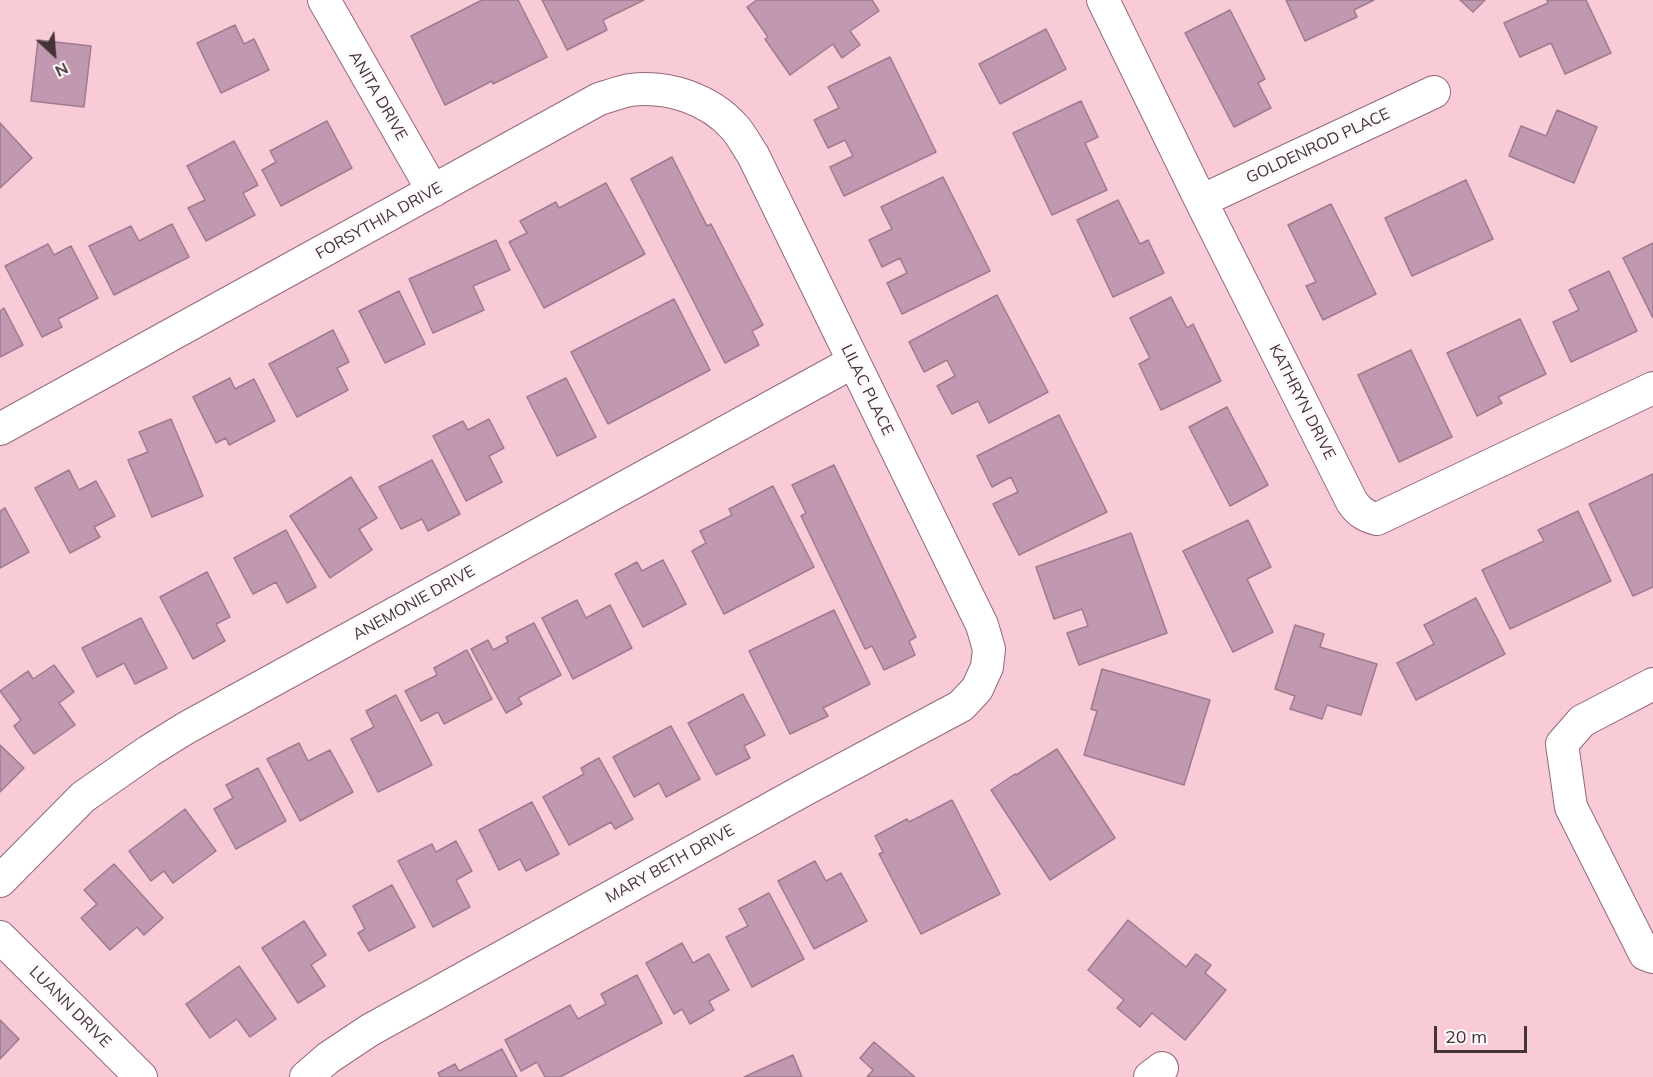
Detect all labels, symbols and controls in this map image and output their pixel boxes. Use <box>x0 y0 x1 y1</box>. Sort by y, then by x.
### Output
north arrow <box>24 24 84 84</box>
street label: ANITA DRIVE <box>345 48 411 144</box>
text: N <box>52 59 72 82</box>
street label: GOLDENROD PLACE <box>1243 104 1393 188</box>
street label: FORSYTHIA DRIVE <box>312 178 446 264</box>
street label: LILAC PLACE <box>837 341 897 439</box>
street label: KATHRYN DRIVE <box>1265 341 1339 463</box>
street label: ANEMONIE DRIVE <box>350 561 478 645</box>
street label: MARY BETH DRIVE <box>602 821 738 907</box>
street label: LUANN DRIVE <box>25 962 115 1052</box>
scale bar <box>1437 1014 1530 1052</box>
text: 20 m <box>1445 1025 1487 1048</box>

